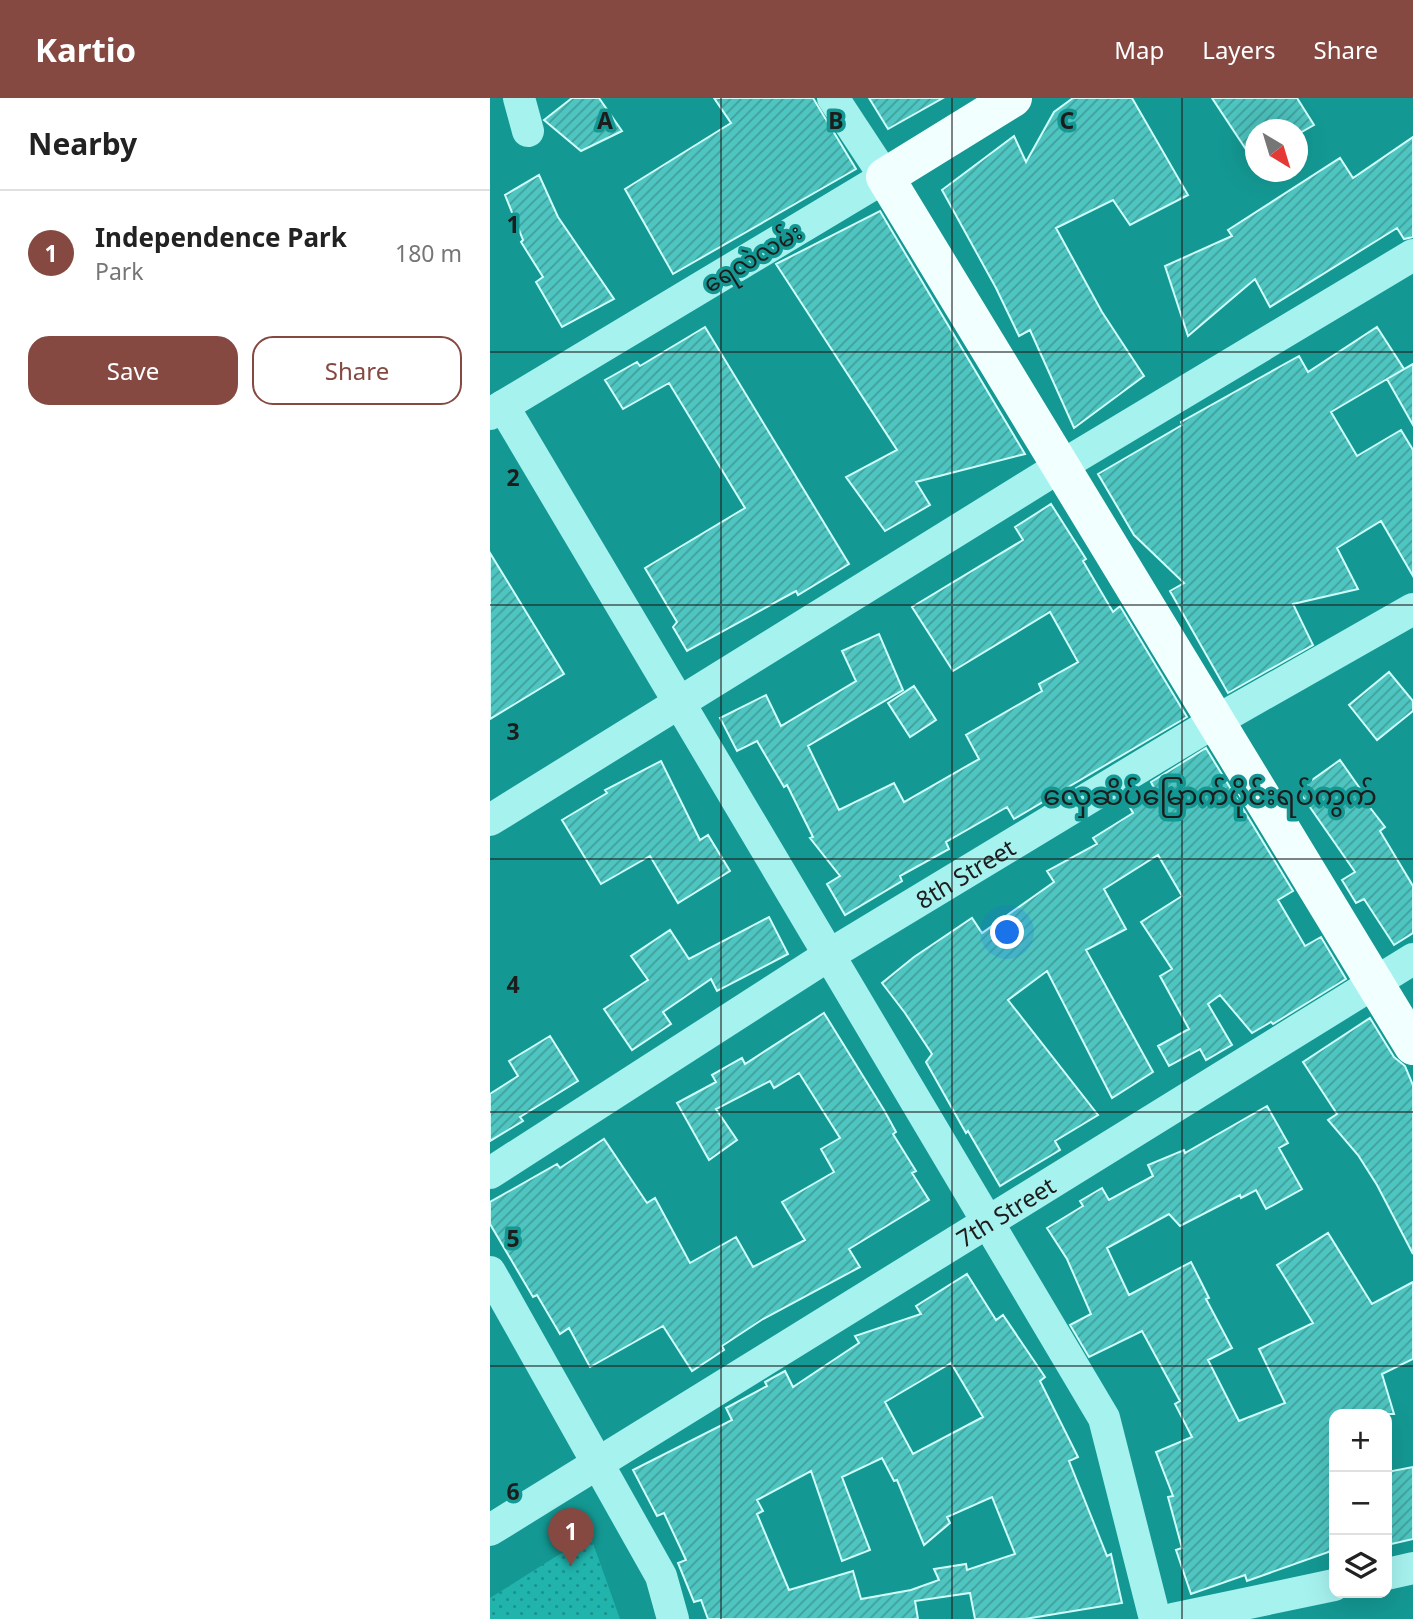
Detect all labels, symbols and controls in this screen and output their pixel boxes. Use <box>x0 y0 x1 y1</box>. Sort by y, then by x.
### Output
text: Kartio <box>35 27 136 72</box>
text: Map <box>1114 33 1164 66</box>
text: Layers <box>1202 33 1276 66</box>
text: Share <box>1314 33 1378 66</box>
text: A <box>597 104 613 136</box>
text: B <box>828 104 844 136</box>
text: C <box>1060 104 1075 136</box>
north arrow <box>1245 119 1308 182</box>
text: Nearby <box>28 123 137 164</box>
text: 1 <box>506 208 520 240</box>
street label: ရေလဲလမ်း <box>696 215 810 303</box>
text: Independence Park <box>95 219 347 255</box>
text: 1 <box>44 237 58 269</box>
text: 180 m <box>395 237 462 269</box>
text: Park <box>95 255 144 287</box>
button: Save <box>28 336 238 405</box>
button: Share <box>252 336 462 405</box>
text: 2 <box>506 461 520 493</box>
text: 3 <box>506 715 520 747</box>
district label: လှေဆိပ်မြောက်ပိုင်းရပ်ကွက် <box>1043 775 1377 818</box>
street label: 8th Street <box>909 830 1021 915</box>
your location <box>990 915 1024 949</box>
text: 4 <box>506 968 520 1000</box>
street label: 7th Street <box>950 1168 1061 1254</box>
text: 5 <box>506 1222 520 1254</box>
map controls <box>1329 1409 1392 1598</box>
button: + <box>1329 1409 1392 1472</box>
button: − <box>1329 1472 1392 1535</box>
text: 6 <box>506 1475 520 1507</box>
pin: 1 <box>548 1508 594 1566</box>
button: layers <box>1329 1535 1392 1598</box>

